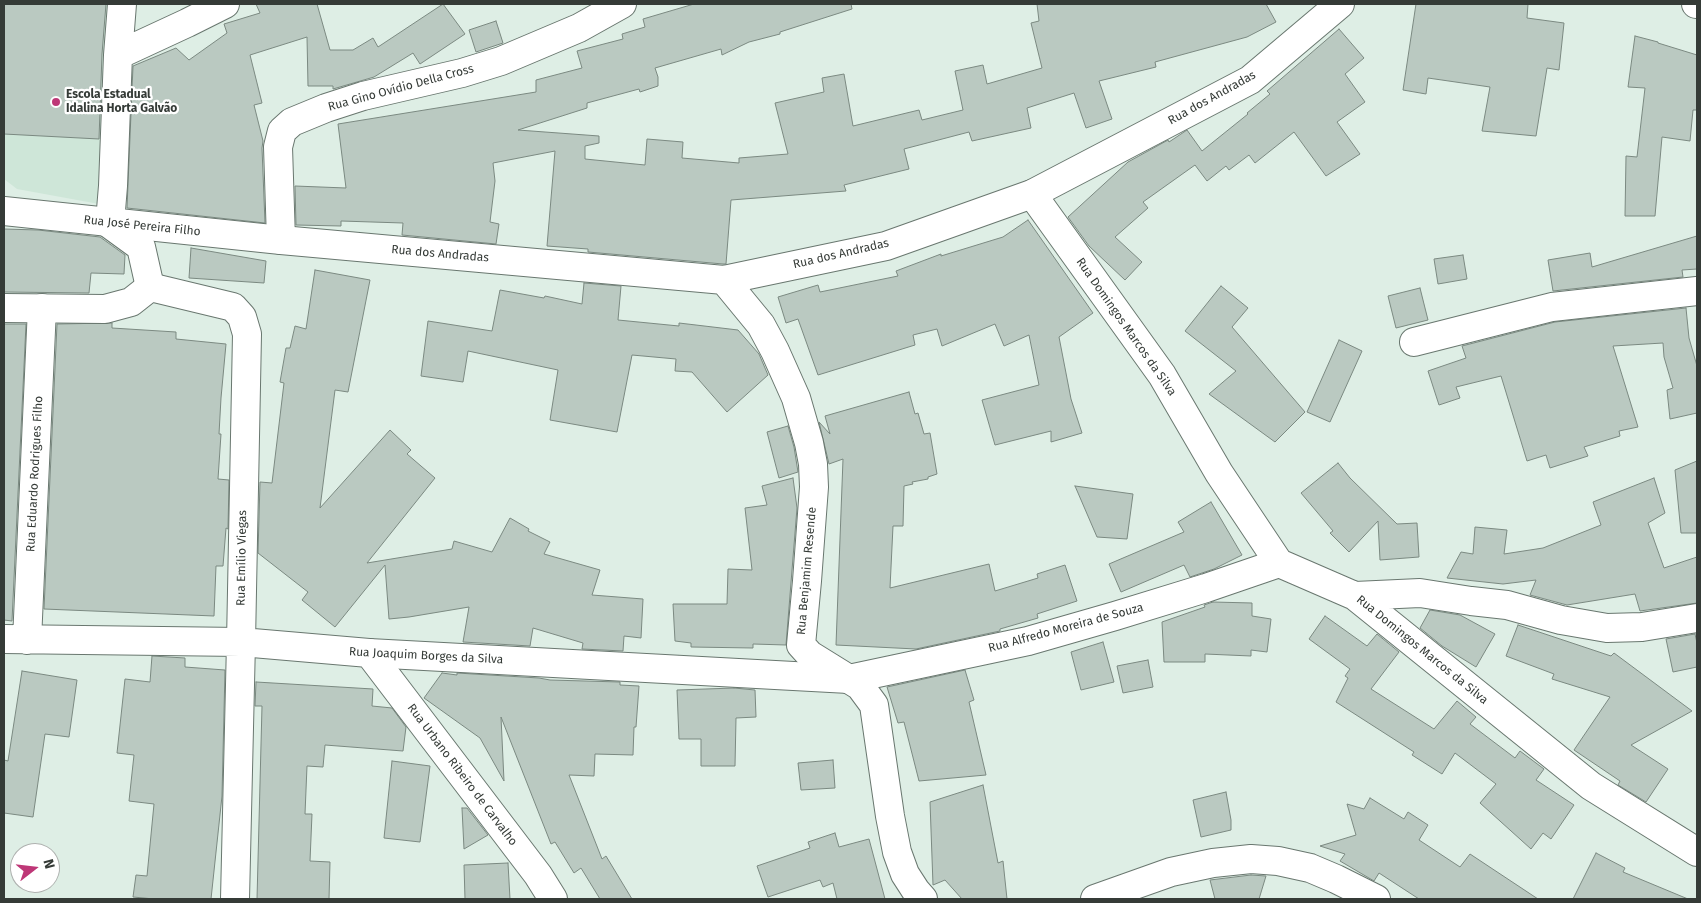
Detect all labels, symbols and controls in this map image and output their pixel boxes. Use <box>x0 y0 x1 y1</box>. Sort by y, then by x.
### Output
street label: Rua Gino Ovídio Della Cross <box>327 62 475 114</box>
street label: Rua dos Andradas <box>1166 68 1258 128</box>
place label: Escola Estadual Idalina Horta Galvão <box>66 88 177 116</box>
marker: Escola Estadual Idalina Horta Galvão <box>50 96 62 108</box>
street label: Rua José Pereira Filho <box>83 213 201 239</box>
street label: Rua dos Andradas <box>792 236 890 272</box>
street label: Rua dos Andradas <box>391 243 489 265</box>
street label: Rua Domingos Marcos da Silva <box>1073 255 1179 399</box>
street label: Rua Eduardo Rodrigues Filho <box>24 395 46 553</box>
street label: Rua Benjamim Resende <box>794 506 820 636</box>
street label: Rua Emílio Viegas <box>234 510 250 606</box>
street label: Rua Domingos Marcos da Silva <box>1353 592 1491 708</box>
street label: Rua Alfredo Moreira de Souza <box>987 600 1145 656</box>
street label: Rua Joaquim Borges da Silva <box>348 645 504 667</box>
street label: Rua Urbano Ribeiro de Carvalho <box>404 701 520 849</box>
north arrow <box>10 843 60 893</box>
text: N <box>39 857 58 871</box>

